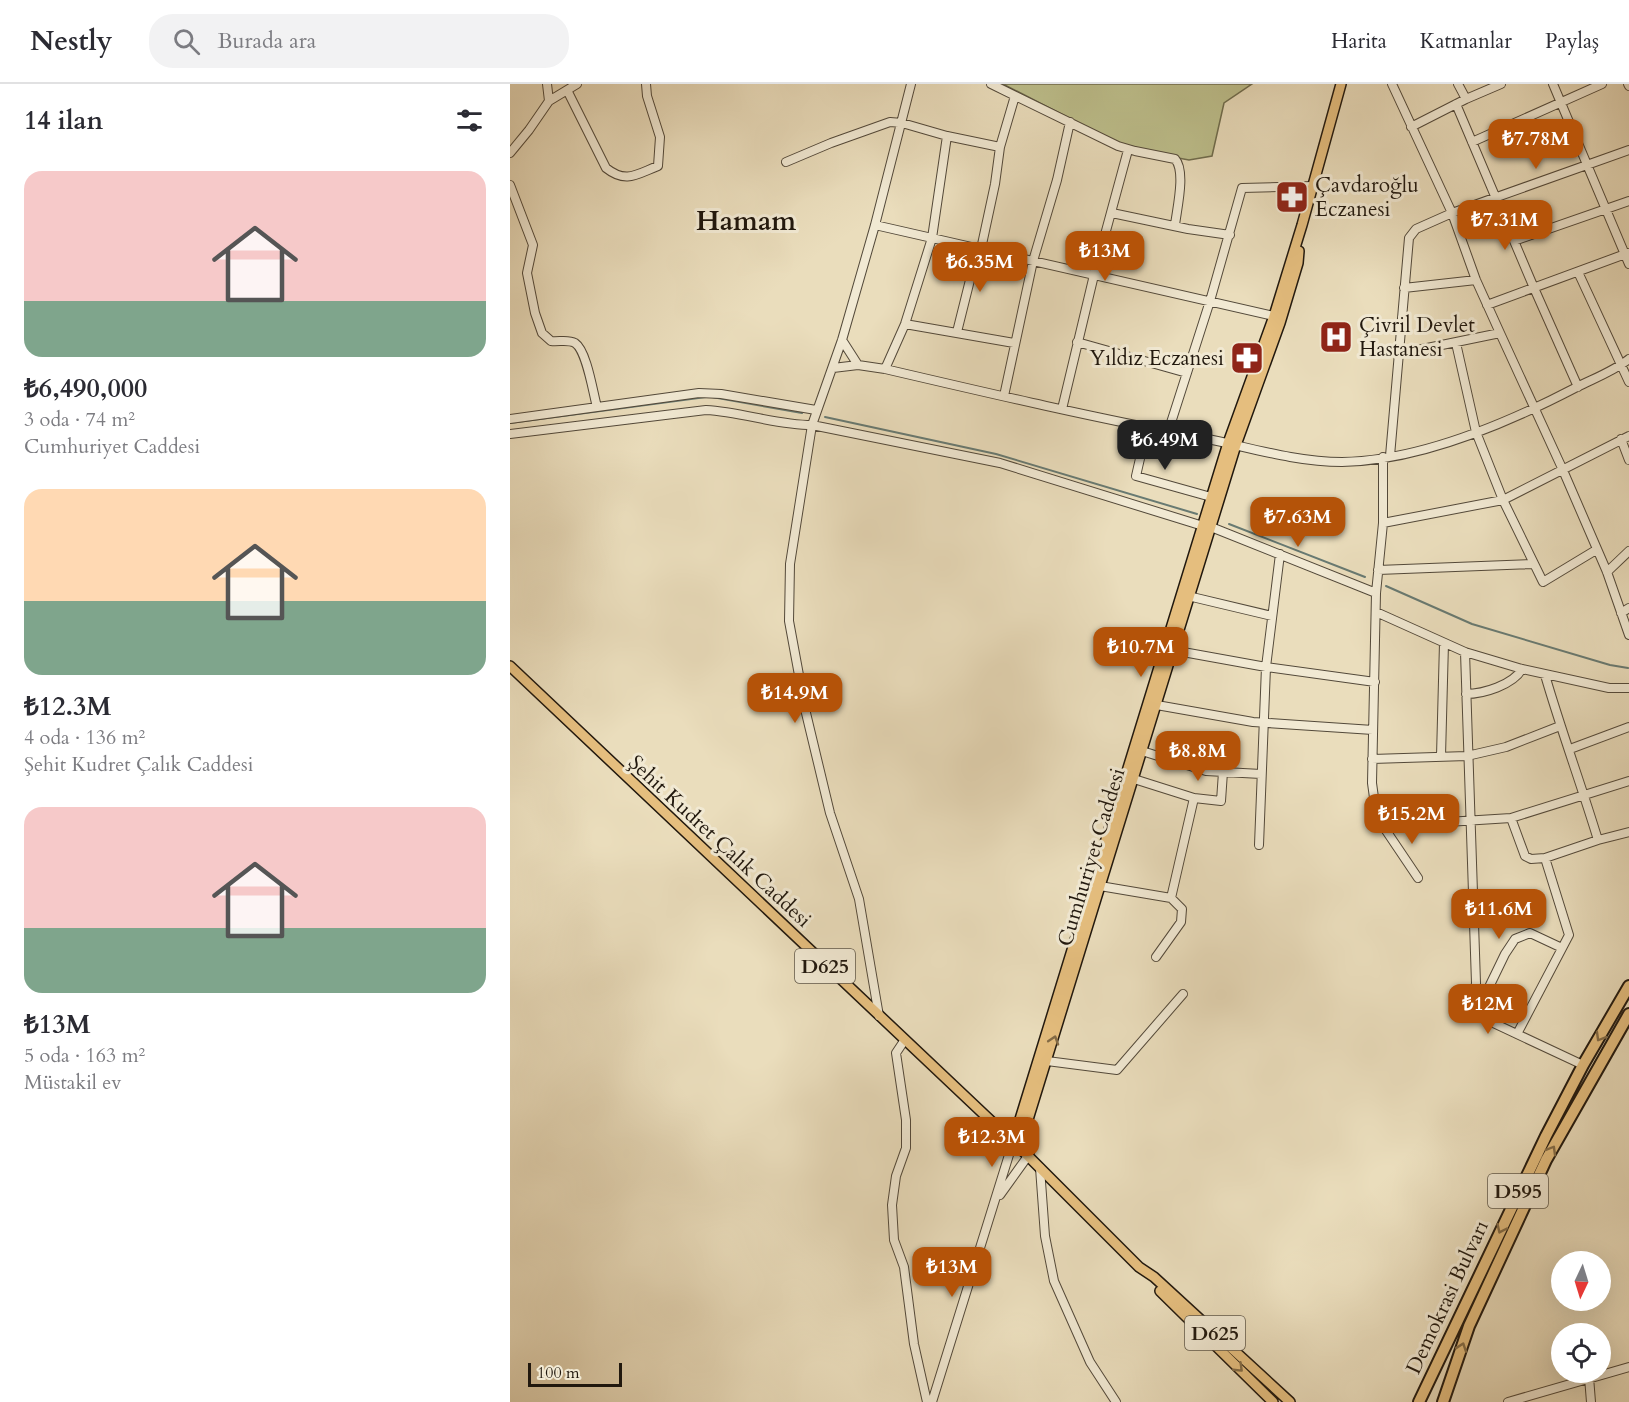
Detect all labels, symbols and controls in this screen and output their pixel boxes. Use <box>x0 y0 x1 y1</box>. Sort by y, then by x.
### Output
search box <box>149 14 569 68</box>
text: Nestly <box>30 22 113 60</box>
icon: search <box>170 25 203 58</box>
text: Burada ara <box>218 26 316 56</box>
text: Harita <box>1331 27 1387 56</box>
text: Katmanlar <box>1420 27 1512 56</box>
text: Paylaş <box>1545 27 1599 56</box>
text: 14 ilan <box>24 103 103 138</box>
icon: filters <box>453 104 486 137</box>
pin: ₺7.78M <box>1487 119 1585 170</box>
text: ₺7.78M <box>1502 125 1570 152</box>
place label: Çavdaroğlu Eczanesi <box>1315 171 1419 224</box>
pharmacy icon: Çavdaroğlu Eczanesi <box>1274 179 1310 215</box>
pin: ₺7.31M <box>1456 200 1554 251</box>
district label: Hamam <box>696 203 796 240</box>
text: ₺7.31M <box>1471 206 1539 233</box>
icon: home <box>201 210 309 318</box>
pin: ₺13M <box>1069 231 1141 282</box>
text: ₺13M <box>1079 237 1131 264</box>
pin: ₺6.35M <box>931 242 1029 293</box>
text: ₺6.35M <box>946 248 1014 275</box>
place label: Çivril Devlet Hastanesi <box>1359 311 1475 364</box>
hospital icon: Çivril Devlet Hastanesi <box>1318 319 1354 355</box>
pharmacy icon: Yıldız Eczanesi <box>1229 340 1265 376</box>
place label: Yıldız Eczanesi <box>1090 344 1224 373</box>
text: ₺6,490,000 <box>24 371 147 406</box>
text: 3 oda · 74 m² <box>24 406 135 433</box>
pin: ₺6.49M <box>1116 420 1214 471</box>
text: ₺6.49M <box>1131 426 1199 453</box>
text: Cumhuriyet Caddesi <box>24 433 200 460</box>
pin: ₺7.63M <box>1249 497 1347 548</box>
text: ₺7.63M <box>1264 503 1332 530</box>
icon: home <box>201 528 309 636</box>
pin: ₺10.7M <box>1092 627 1190 678</box>
text: ₺10.7M <box>1107 633 1175 660</box>
pin: ₺14.9M <box>746 673 844 724</box>
text: ₺14.9M <box>761 679 829 706</box>
text: ₺12.3M <box>24 689 112 724</box>
text: 4 oda · 136 m² <box>24 724 145 751</box>
pin: ₺8.8M <box>1156 731 1240 782</box>
text: ₺8.8M <box>1169 737 1227 764</box>
street label: Şehit Kudret Çalık Caddesi <box>622 749 818 934</box>
text: Şehit Kudret Çalık Caddesi <box>24 751 253 778</box>
street label: Cumhuriyet Caddesi <box>1051 764 1132 950</box>
pin: ₺15.2M <box>1363 794 1461 845</box>
text: ₺15.2M <box>1378 800 1446 827</box>
icon: home <box>201 846 309 954</box>
pin: ₺11.6M <box>1450 889 1548 940</box>
text: ₺11.6M <box>1465 895 1533 922</box>
road number: D625 <box>795 949 855 983</box>
pin: ₺12M <box>1452 984 1524 1035</box>
text: ₺12M <box>1462 990 1514 1017</box>
text: ₺13M <box>24 1007 91 1042</box>
one-way arrow <box>1595 1031 1607 1041</box>
one-way arrow <box>1046 1035 1059 1046</box>
text: 5 oda · 163 m² <box>24 1042 145 1069</box>
text: Müstakil ev <box>24 1069 121 1096</box>
pin: ₺12.3M <box>943 1117 1041 1168</box>
text: ₺12.3M <box>958 1123 1026 1150</box>
one-way arrow <box>1545 1146 1556 1156</box>
road number: D595 <box>1488 1174 1548 1208</box>
street label: Demokrasi Bulvarı <box>1399 1215 1496 1379</box>
one-way arrow <box>1496 1222 1508 1233</box>
pin: ₺13M <box>916 1247 988 1298</box>
north arrow <box>1551 1251 1611 1311</box>
map controls <box>1551 1251 1611 1383</box>
text: ₺13M <box>926 1253 978 1280</box>
road number: D625 <box>1185 1316 1245 1350</box>
button: locate <box>1551 1323 1611 1383</box>
one-way arrow <box>1455 1342 1467 1353</box>
scale bar <box>528 1360 622 1388</box>
one-way arrow <box>1232 1361 1242 1372</box>
text: 100 m <box>537 1362 579 1384</box>

